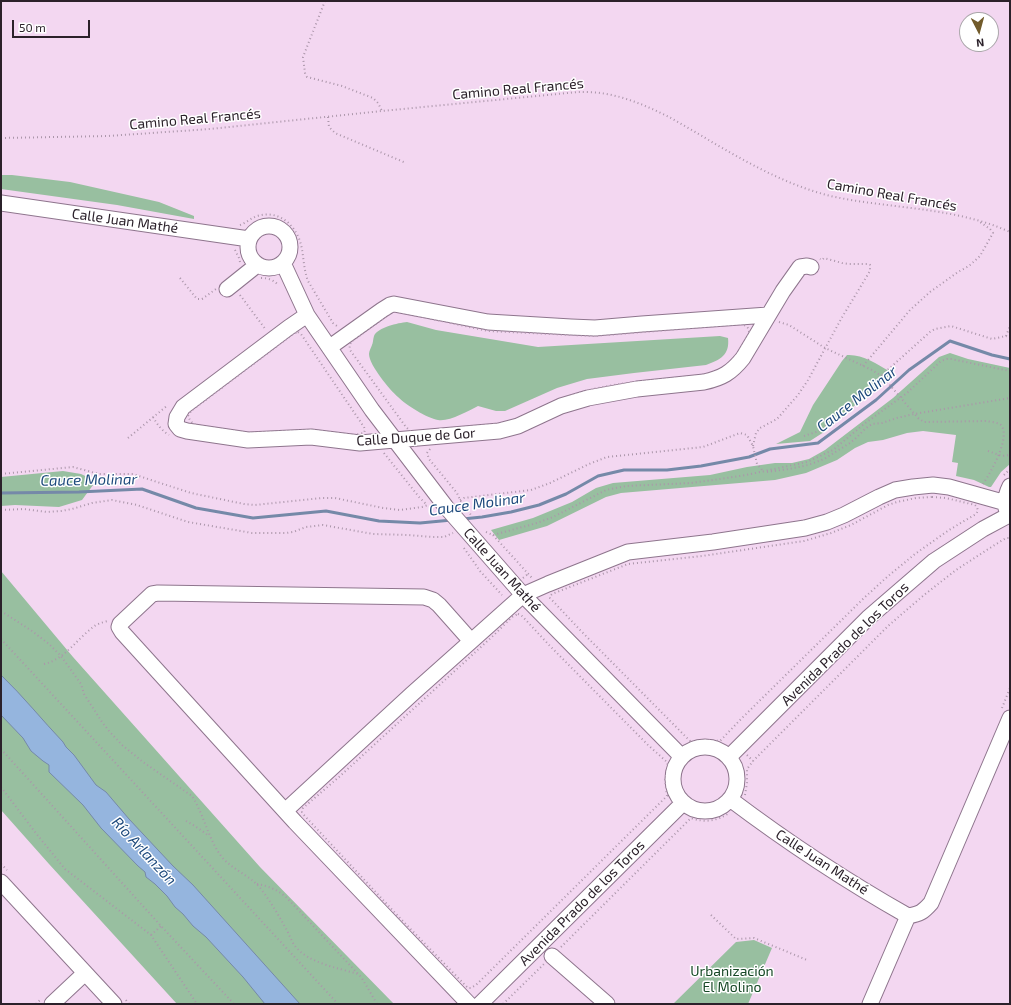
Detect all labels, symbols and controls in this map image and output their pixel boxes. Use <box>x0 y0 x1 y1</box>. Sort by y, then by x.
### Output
scale bar <box>14 12 92 38</box>
north arrow <box>959 12 999 52</box>
text: 50 m <box>19 20 46 34</box>
text: N <box>976 37 985 50</box>
street label: Camino Real Francés <box>452 75 584 103</box>
street label: Camino Real Francés <box>129 105 261 133</box>
street label: Camino Real Francés <box>826 175 958 215</box>
street label: Calle Juan Mathé <box>71 205 179 237</box>
water label: Cauce Molinar <box>813 362 901 436</box>
street label: Calle Duque de Gor <box>356 424 476 450</box>
water label: Cauce Molinar <box>40 470 138 490</box>
water label: Cauce Molinar <box>428 488 526 520</box>
street label: Calle Juan Mathé <box>460 525 544 615</box>
street label: Avenida Prado de los Toros <box>778 579 912 709</box>
water label: Río Arlanzón <box>108 813 180 889</box>
street label: Calle Juan Mathé <box>772 826 872 898</box>
street label: Avenida Prado de los Toros <box>516 837 648 969</box>
park label: Urbanización El Molino <box>690 963 774 996</box>

